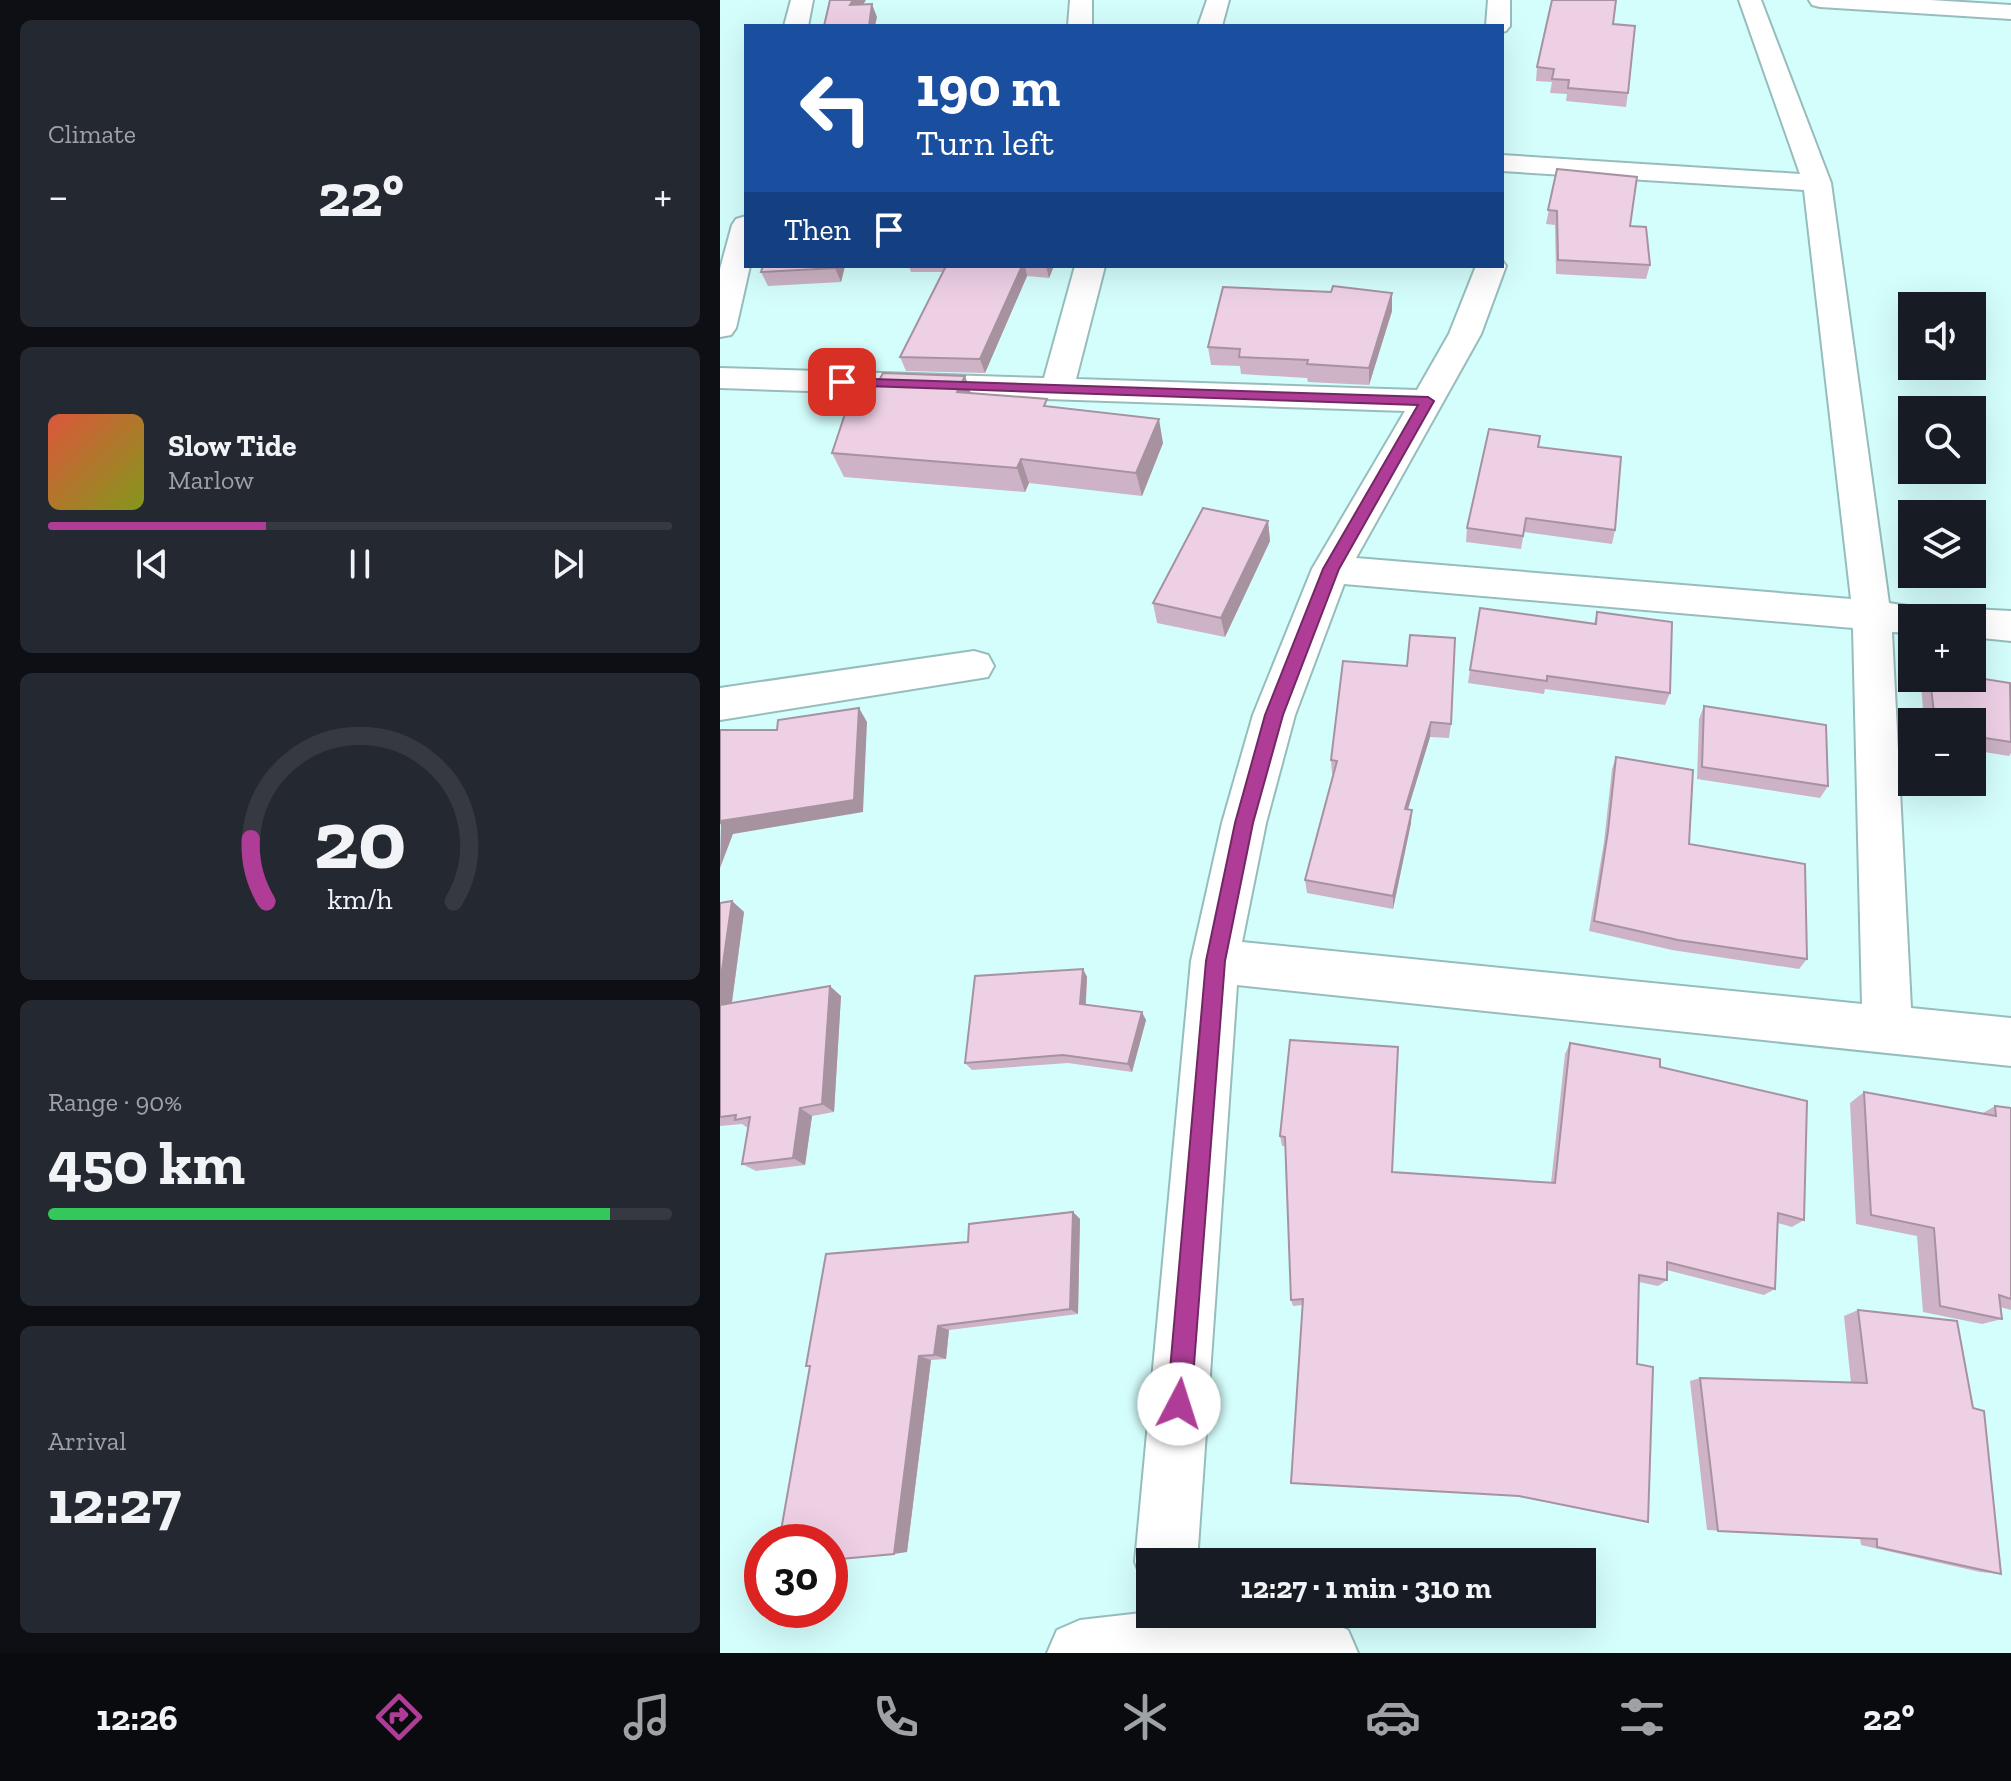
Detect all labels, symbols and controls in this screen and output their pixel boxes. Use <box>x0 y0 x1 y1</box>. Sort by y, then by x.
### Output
text: 190 m <box>916 53 1060 120</box>
icon: left <box>784 56 888 160</box>
text: Climate <box>48 118 136 150</box>
text: Turn left <box>916 121 1054 164</box>
text: 22° <box>318 159 404 231</box>
text: − <box>48 169 69 222</box>
text: + <box>653 169 672 222</box>
icon: arrive <box>867 208 911 252</box>
text: Then <box>784 212 851 248</box>
map controls <box>1898 292 1986 796</box>
button: sound <box>1898 292 1986 380</box>
pin <box>808 348 876 416</box>
icon: arrive <box>820 360 864 404</box>
button: search <box>1898 396 1986 484</box>
text: Slow Tide <box>168 428 296 464</box>
text: Marlow <box>168 464 254 496</box>
button: layers <box>1898 500 1986 588</box>
icon: previous <box>130 542 174 586</box>
icon: pause <box>338 542 382 586</box>
icon: next <box>546 542 590 586</box>
button: + <box>1898 604 1986 692</box>
button: − <box>1898 708 1986 796</box>
text: 20 <box>314 789 406 889</box>
text: km/h <box>327 883 393 917</box>
text: Range · 90% <box>48 1086 182 1118</box>
text: 450 km <box>48 1127 245 1199</box>
position arrow <box>1137 1362 1221 1446</box>
text: Arrival <box>48 1425 126 1457</box>
text: 12:27 <box>48 1466 181 1538</box>
speed limit sign: 30 <box>744 1524 848 1628</box>
text: 12:27 · 1 min · 310 m <box>1241 1570 1491 1606</box>
icon: directions <box>371 1689 427 1745</box>
icon: music <box>619 1689 675 1745</box>
icon: phone <box>868 1689 924 1745</box>
icon: climate <box>1117 1689 1173 1745</box>
icon: car <box>1365 1689 1421 1745</box>
icon: filters <box>1614 1689 1670 1745</box>
text: 12:26 <box>96 1696 178 1739</box>
text: 22° <box>1863 1696 1915 1739</box>

